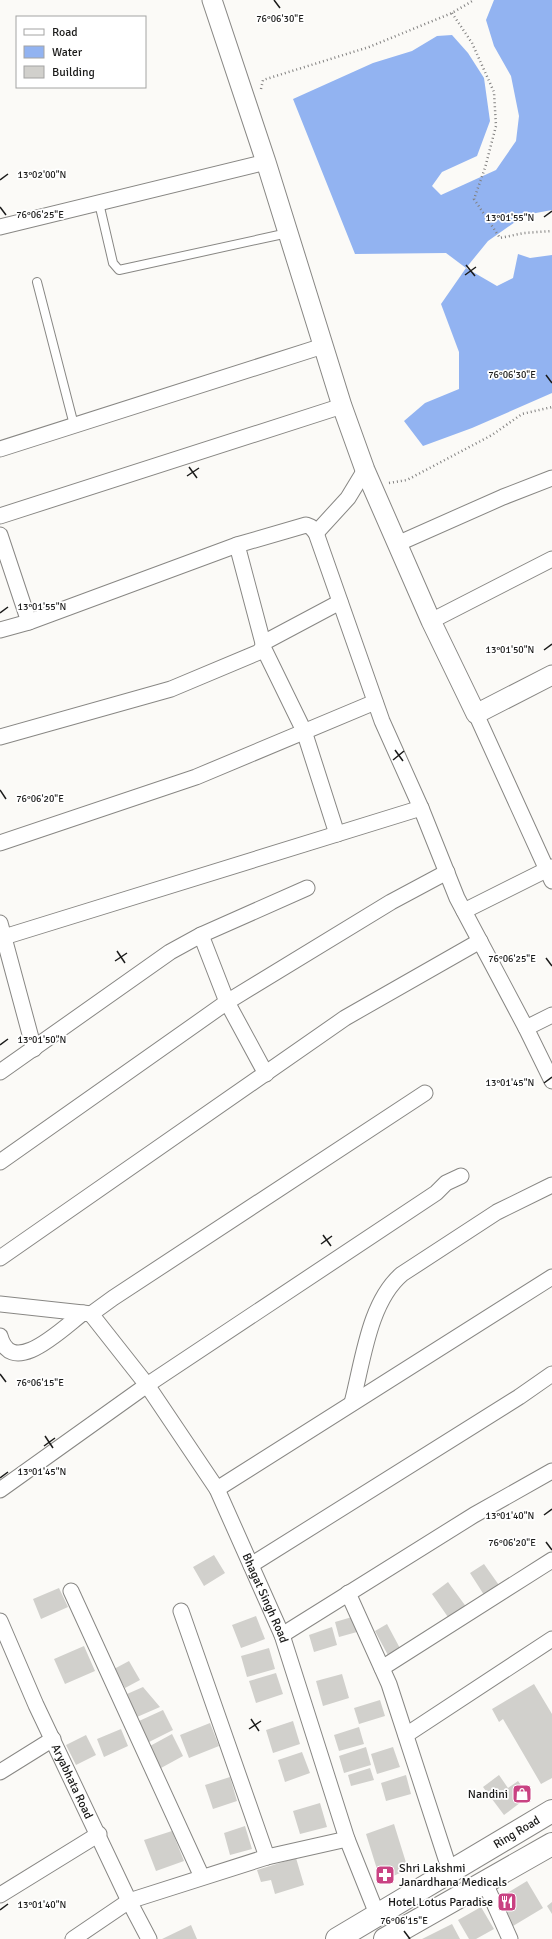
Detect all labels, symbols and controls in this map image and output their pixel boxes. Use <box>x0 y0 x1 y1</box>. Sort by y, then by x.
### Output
text: 76°06'30"E <box>256 13 304 25</box>
legend <box>16 16 146 88</box>
text: Road <box>52 25 78 40</box>
text: Water <box>52 45 83 60</box>
text: Building <box>52 65 95 80</box>
text: 13°02'00"N <box>18 169 66 181</box>
text: 76°06'25"E <box>16 209 64 221</box>
text: 13°01'55"N <box>486 212 534 224</box>
text: 76°06'30"E <box>488 369 536 381</box>
text: 13°01'55"N <box>18 601 66 613</box>
text: 13°01'50"N <box>486 644 534 656</box>
text: 76°06'20"E <box>16 793 64 805</box>
text: 76°06'25"E <box>488 953 536 965</box>
text: 13°01'50"N <box>18 1034 66 1046</box>
text: 13°01'45"N <box>486 1077 534 1089</box>
text: 76°06'15"E <box>16 1377 64 1389</box>
text: 13°01'45"N <box>18 1466 66 1478</box>
text: 13°01'40"N <box>486 1510 534 1522</box>
text: 76°06'20"E <box>488 1537 536 1549</box>
street label: Bhagat Singh Road <box>238 1551 291 1645</box>
street label: Aryabhata Road <box>48 1742 96 1822</box>
shop icon: Nandini <box>511 1783 533 1805</box>
place label: Nandini <box>468 1787 508 1802</box>
street label: Ring Road <box>491 1813 543 1852</box>
place label: Shri Lakshmi Janardhana Medicals <box>399 1861 507 1890</box>
pharmacy icon: Shri Lakshmi Janardhana Medicals <box>374 1864 396 1886</box>
restaurant icon: Hotel Lotus Paradise <box>496 1891 518 1913</box>
place label: Hotel Lotus Paradise <box>388 1895 493 1910</box>
text: 13°01'40"N <box>18 1899 66 1911</box>
text: 76°06'15"E <box>380 1915 428 1927</box>

